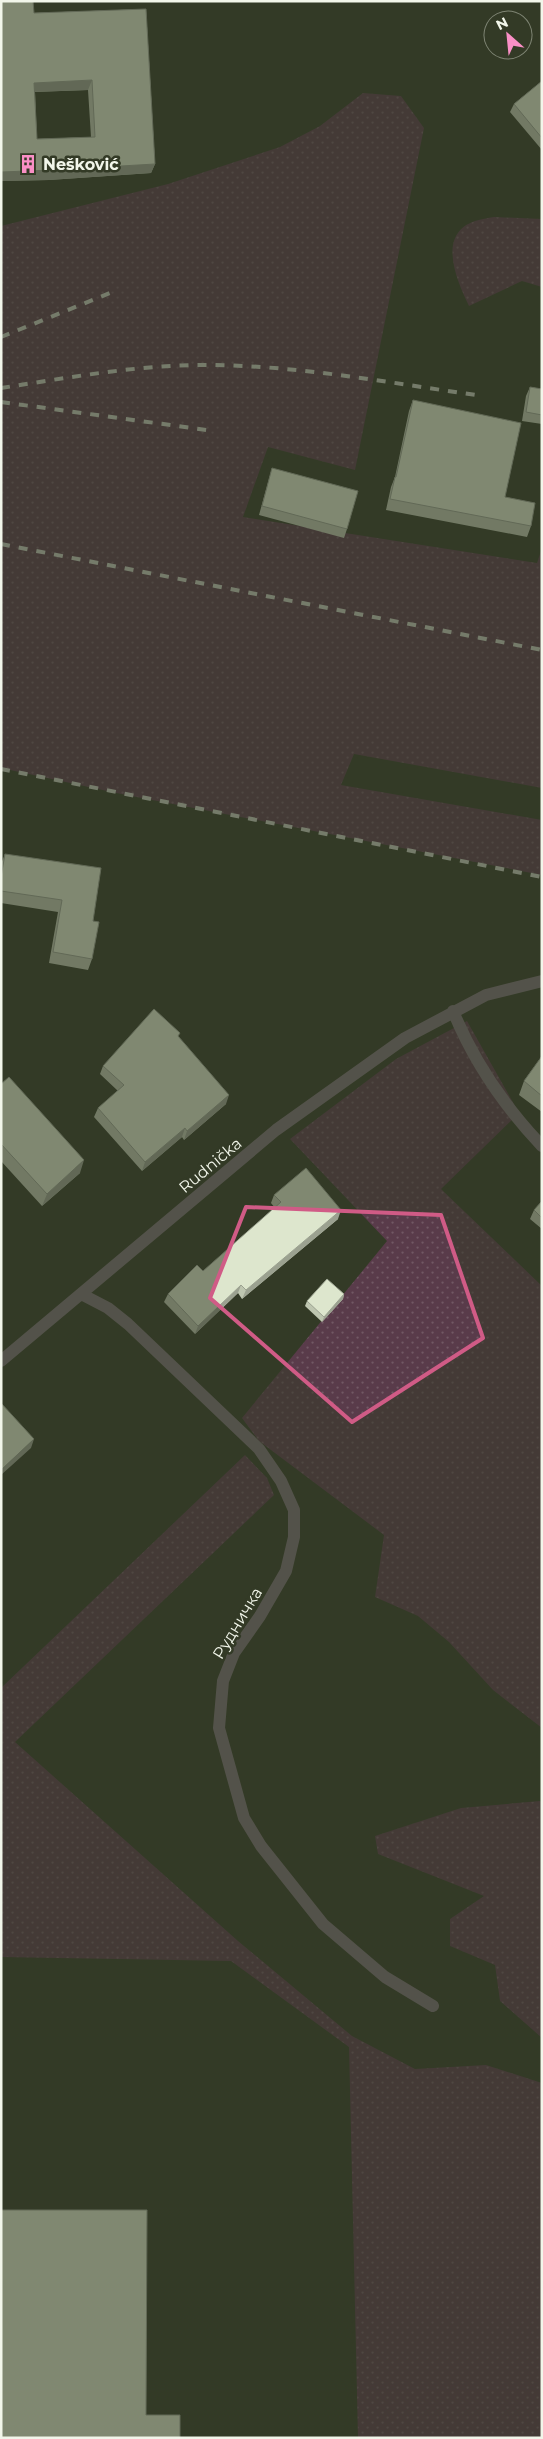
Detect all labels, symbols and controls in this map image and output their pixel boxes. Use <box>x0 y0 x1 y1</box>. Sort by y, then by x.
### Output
north arrow <box>483 10 533 60</box>
text: N <box>493 13 511 34</box>
building icon: Nešković <box>17 153 39 175</box>
place label: Nešković <box>43 155 119 174</box>
street label: Rudnička <box>175 1134 246 1197</box>
street label: Рудничка <box>209 1584 266 1662</box>

